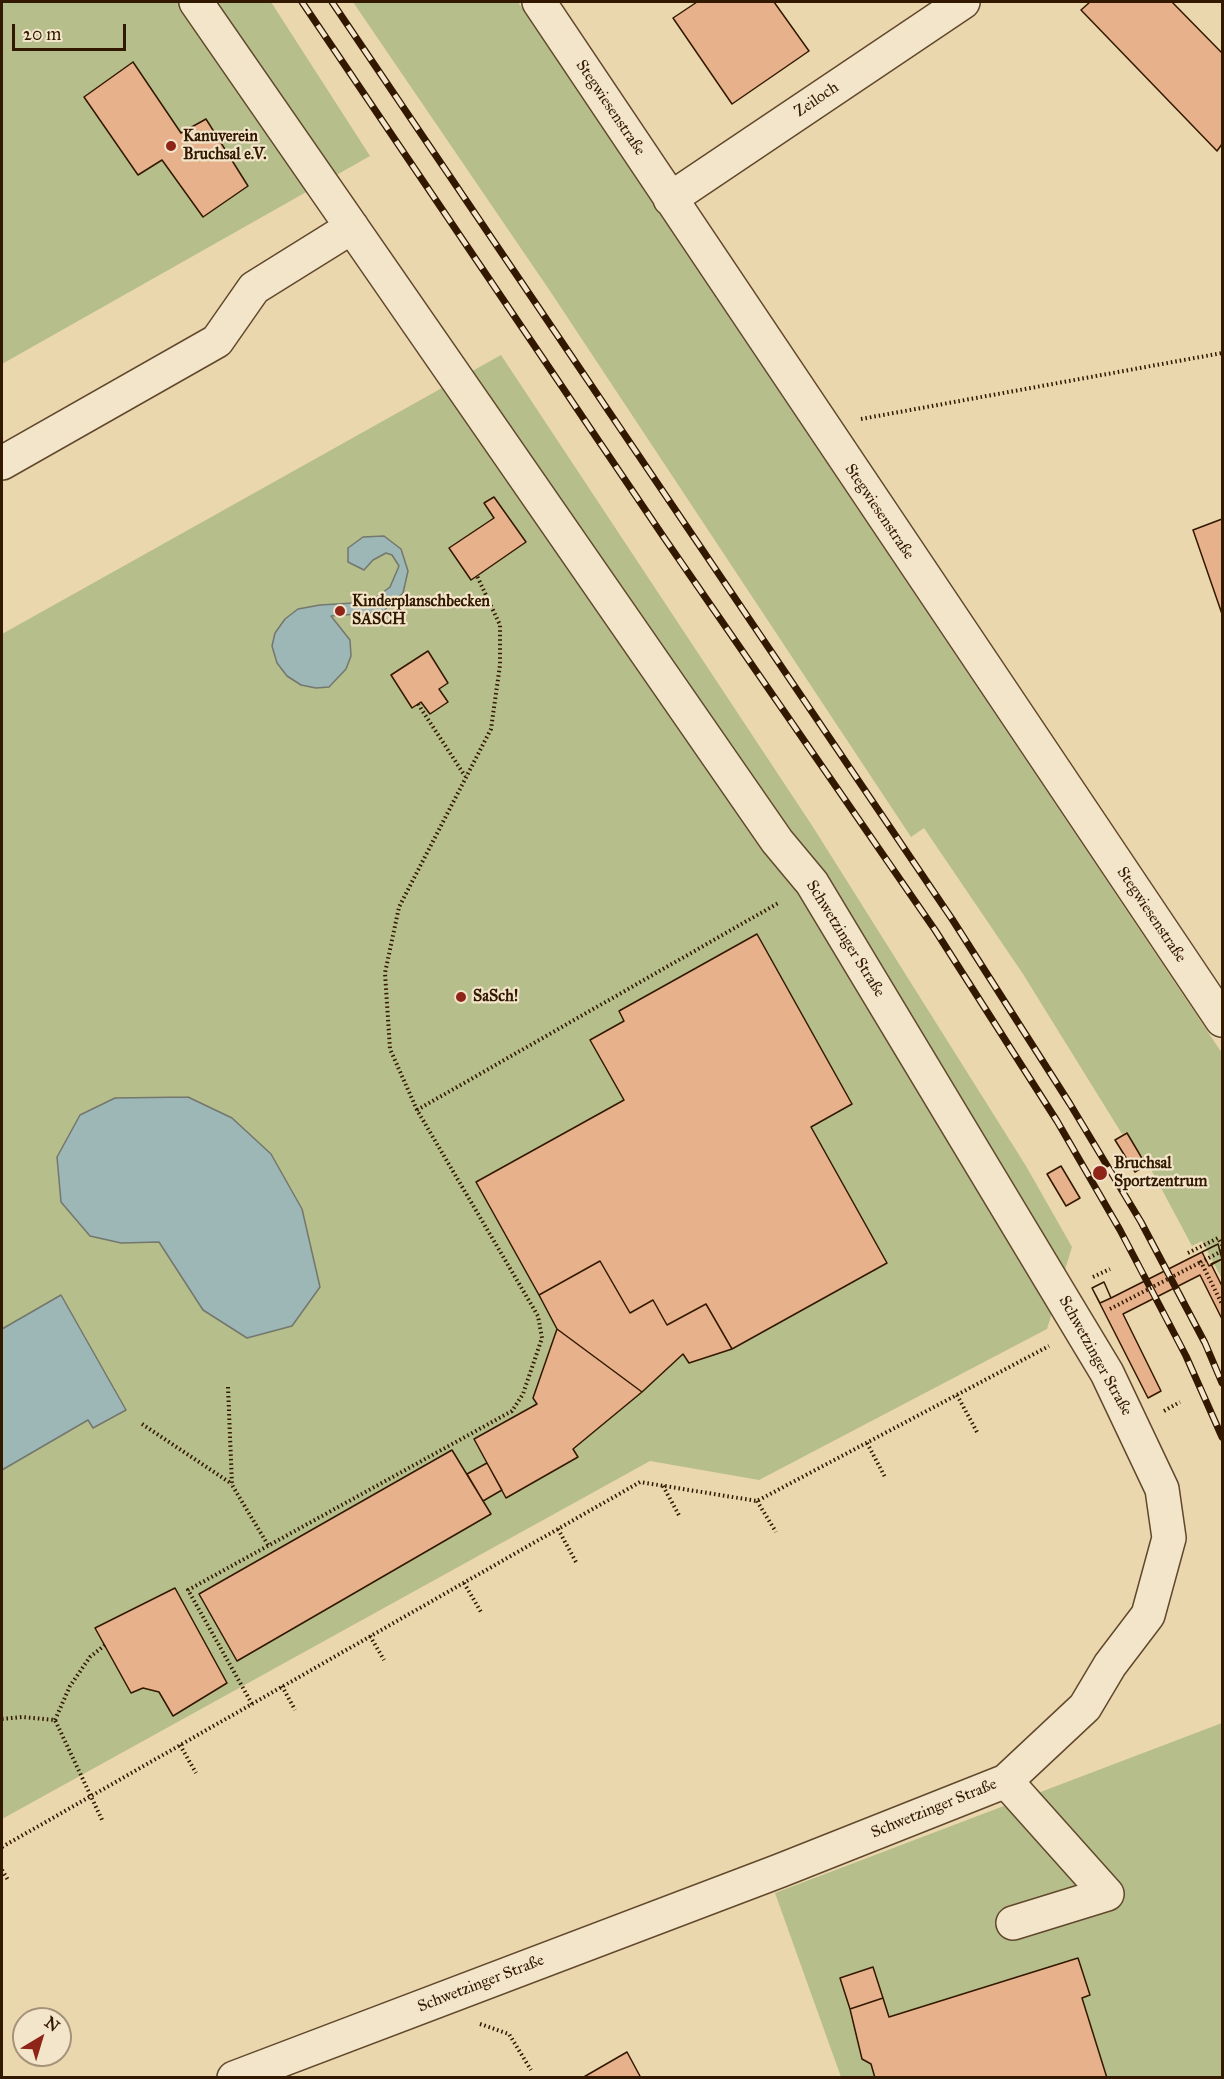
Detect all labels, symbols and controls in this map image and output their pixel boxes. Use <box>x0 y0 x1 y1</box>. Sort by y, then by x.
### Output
scale bar <box>15 12 129 50</box>
text: 20 m <box>23 23 61 45</box>
street label: Stegwiesenstraße <box>571 57 649 159</box>
street label: Zeiloch <box>791 78 843 122</box>
place label: Kanuverein Bruchsal e.V. <box>183 127 267 165</box>
marker: Kanuverein Bruchsal e.V. <box>164 139 178 153</box>
street label: Stegwiesenstraße <box>840 461 918 563</box>
place label: Kinderplanschbecken SASCH <box>352 592 490 630</box>
marker: Kinderplanschbecken SASCH <box>333 604 347 618</box>
street label: Stegwiesenstraße <box>1112 864 1190 966</box>
street label: Schwetzinger Straße <box>801 877 889 1001</box>
place label: SaSch! <box>473 987 518 1007</box>
marker: SaSch! <box>454 990 468 1004</box>
place label: Bruchsal Sportzentrum <box>1114 1154 1207 1192</box>
marker: Bruchsal Sportzentrum <box>1091 1164 1109 1182</box>
street label: Schwetzinger Straße <box>1054 1293 1136 1419</box>
street label: Schwetzinger Straße <box>868 1775 1000 1843</box>
street label: Schwetzinger Straße <box>415 1951 547 2017</box>
north arrow <box>12 2007 72 2067</box>
text: N <box>41 2012 63 2036</box>

